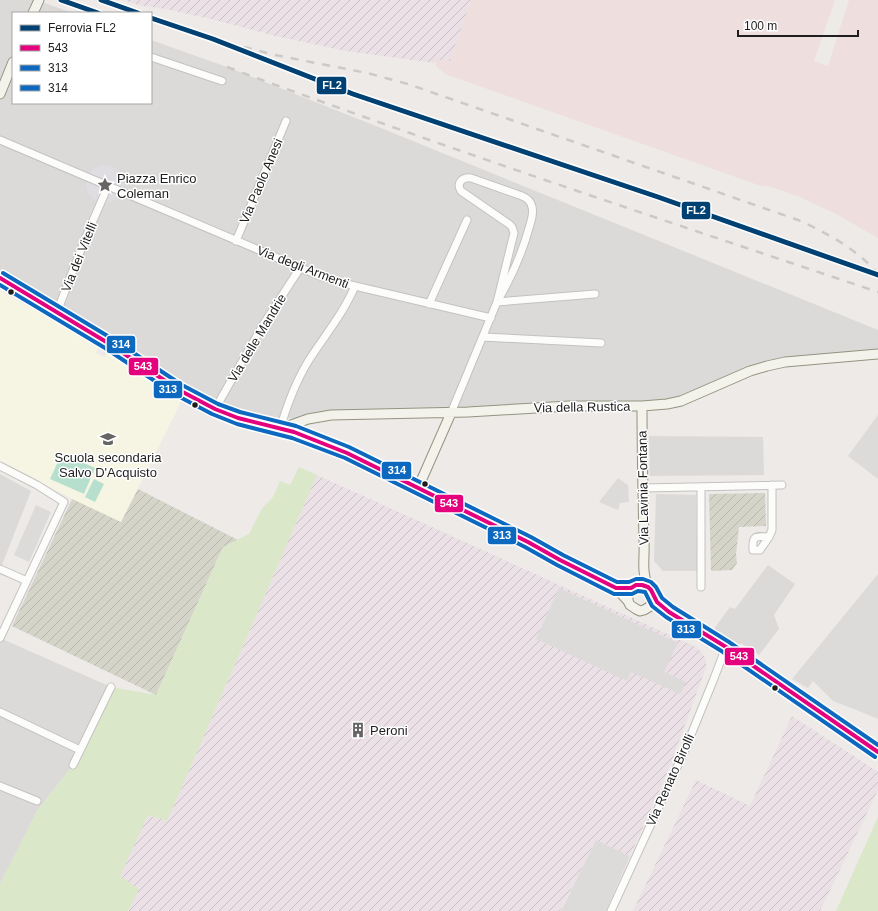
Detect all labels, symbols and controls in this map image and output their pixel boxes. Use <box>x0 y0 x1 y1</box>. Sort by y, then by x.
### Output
legend <box>12 12 152 104</box>
scale bar <box>738 12 858 38</box>
text: 100 m <box>744 19 777 33</box>
text: Ferrovia FL2 <box>48 21 116 35</box>
text: 543 <box>48 41 68 55</box>
text: 313 <box>48 61 68 75</box>
line badge: FL2 <box>316 76 347 95</box>
text: FL2 <box>322 79 342 91</box>
text: 314 <box>48 81 68 95</box>
street label: Via Paolo Anesi <box>236 136 286 226</box>
place label: Piazza Enrico Coleman <box>117 171 196 201</box>
place icon: Piazza Enrico Coleman <box>96 176 114 194</box>
line badge: FL2 <box>681 201 711 220</box>
text: FL2 <box>686 204 706 216</box>
street label: Via dei Vitelli <box>58 220 100 294</box>
street label: Via degli Armenti <box>255 243 351 291</box>
unlabelled marker <box>6 287 16 297</box>
street label: Via delle Mandrie <box>225 291 289 385</box>
line badge: 314 <box>106 335 136 354</box>
text: 314 <box>112 338 131 350</box>
line badge: 543 <box>128 357 159 376</box>
text: 543 <box>134 360 152 372</box>
line badge: 313 <box>153 380 183 399</box>
text: 313 <box>159 383 177 395</box>
street label: Via della Rustica <box>534 399 631 415</box>
unlabelled marker <box>190 400 200 410</box>
school or university icon: Scuola secondaria Salvo D'Acquisto <box>99 430 117 448</box>
street label: Via Lavinia Fontana <box>634 430 651 545</box>
place label: Scuola secondaria Salvo D'Acquisto <box>55 450 162 480</box>
line badge: 314 <box>381 461 412 480</box>
text: 314 <box>388 464 407 476</box>
unlabelled marker <box>420 479 430 489</box>
line badge: 543 <box>434 494 464 513</box>
text: 543 <box>440 497 458 509</box>
line badge: 313 <box>487 526 517 545</box>
text: 313 <box>493 529 511 541</box>
line badge: 313 <box>671 620 702 639</box>
text: 313 <box>677 623 695 635</box>
line badge: 543 <box>724 647 755 666</box>
text: 543 <box>730 650 748 662</box>
unlabelled marker <box>770 683 780 693</box>
building icon: Peroni <box>349 721 367 739</box>
place label: Peroni <box>370 723 408 738</box>
street label: Via Renato Birolli <box>643 731 697 828</box>

